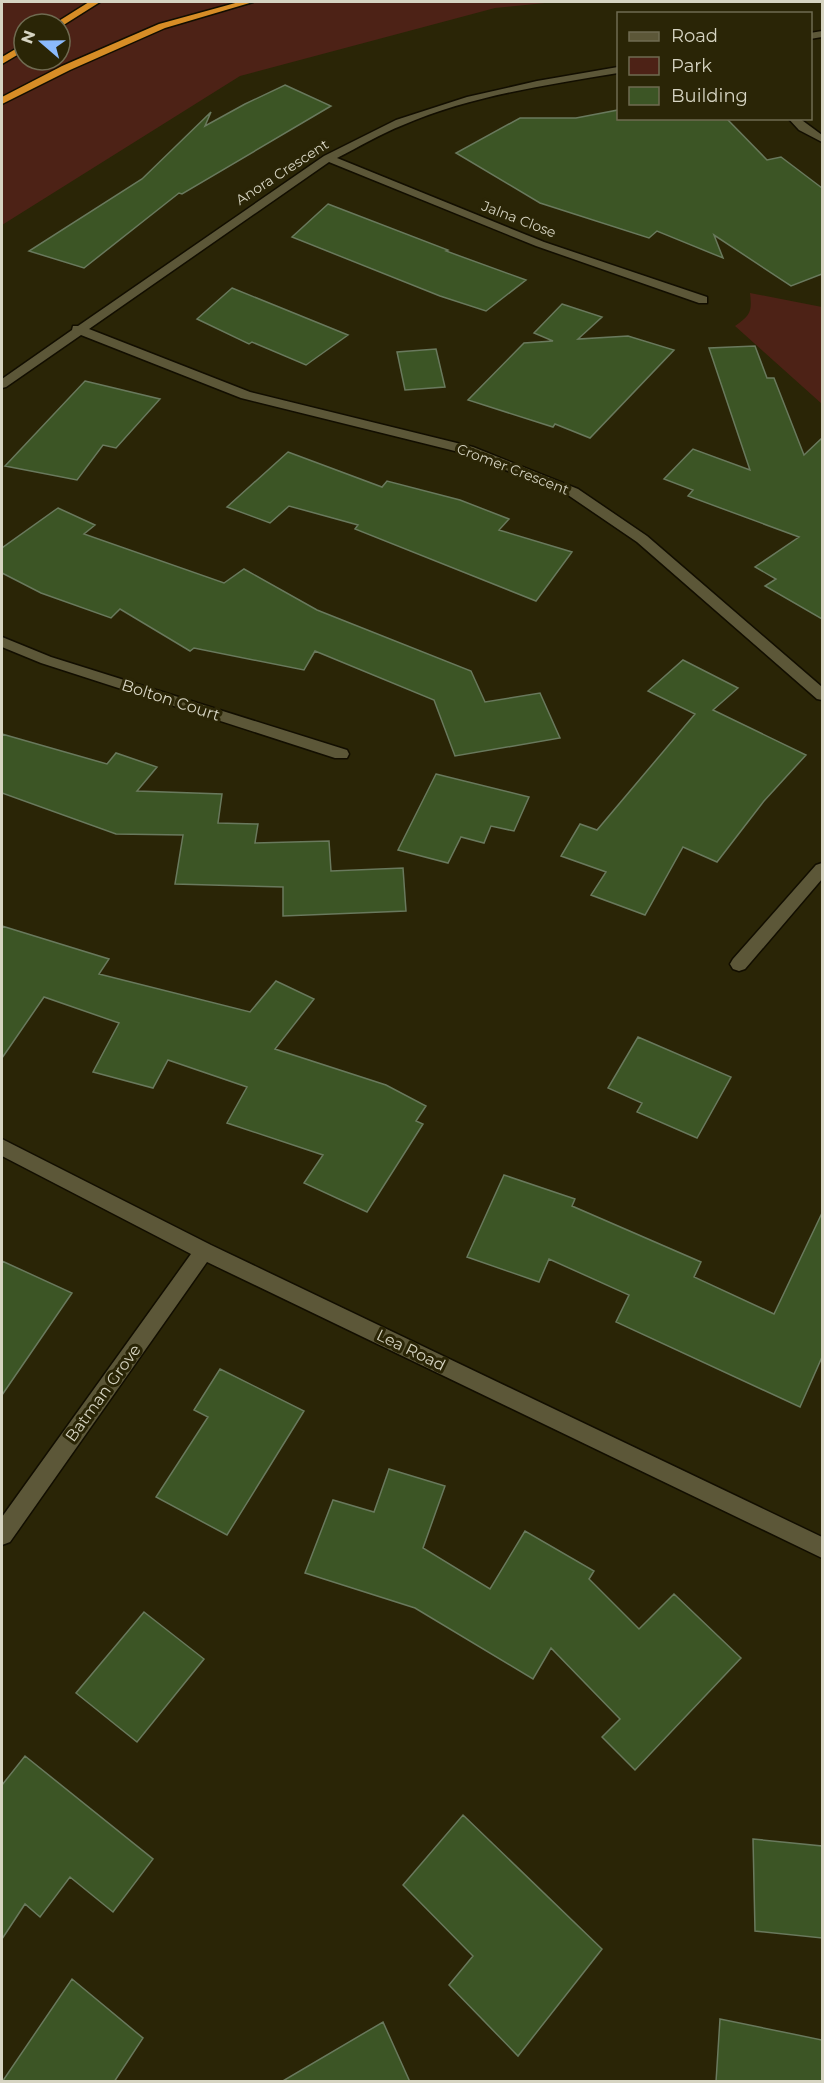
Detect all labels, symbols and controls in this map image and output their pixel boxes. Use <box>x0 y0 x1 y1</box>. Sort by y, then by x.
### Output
north arrow <box>12 12 72 72</box>
legend <box>617 12 812 120</box>
text: Road <box>671 25 718 47</box>
text: N <box>17 28 40 46</box>
text: Park <box>671 55 712 77</box>
text: Building <box>671 85 748 107</box>
street label: Anora Crescent <box>232 135 332 209</box>
street label: Jalna Close <box>478 196 559 241</box>
street label: Cromer Crescent <box>454 439 572 499</box>
street label: Bolton Court <box>119 675 223 725</box>
street label: Lea Road <box>373 1325 449 1375</box>
street label: Batman Grove <box>61 1341 145 1445</box>

